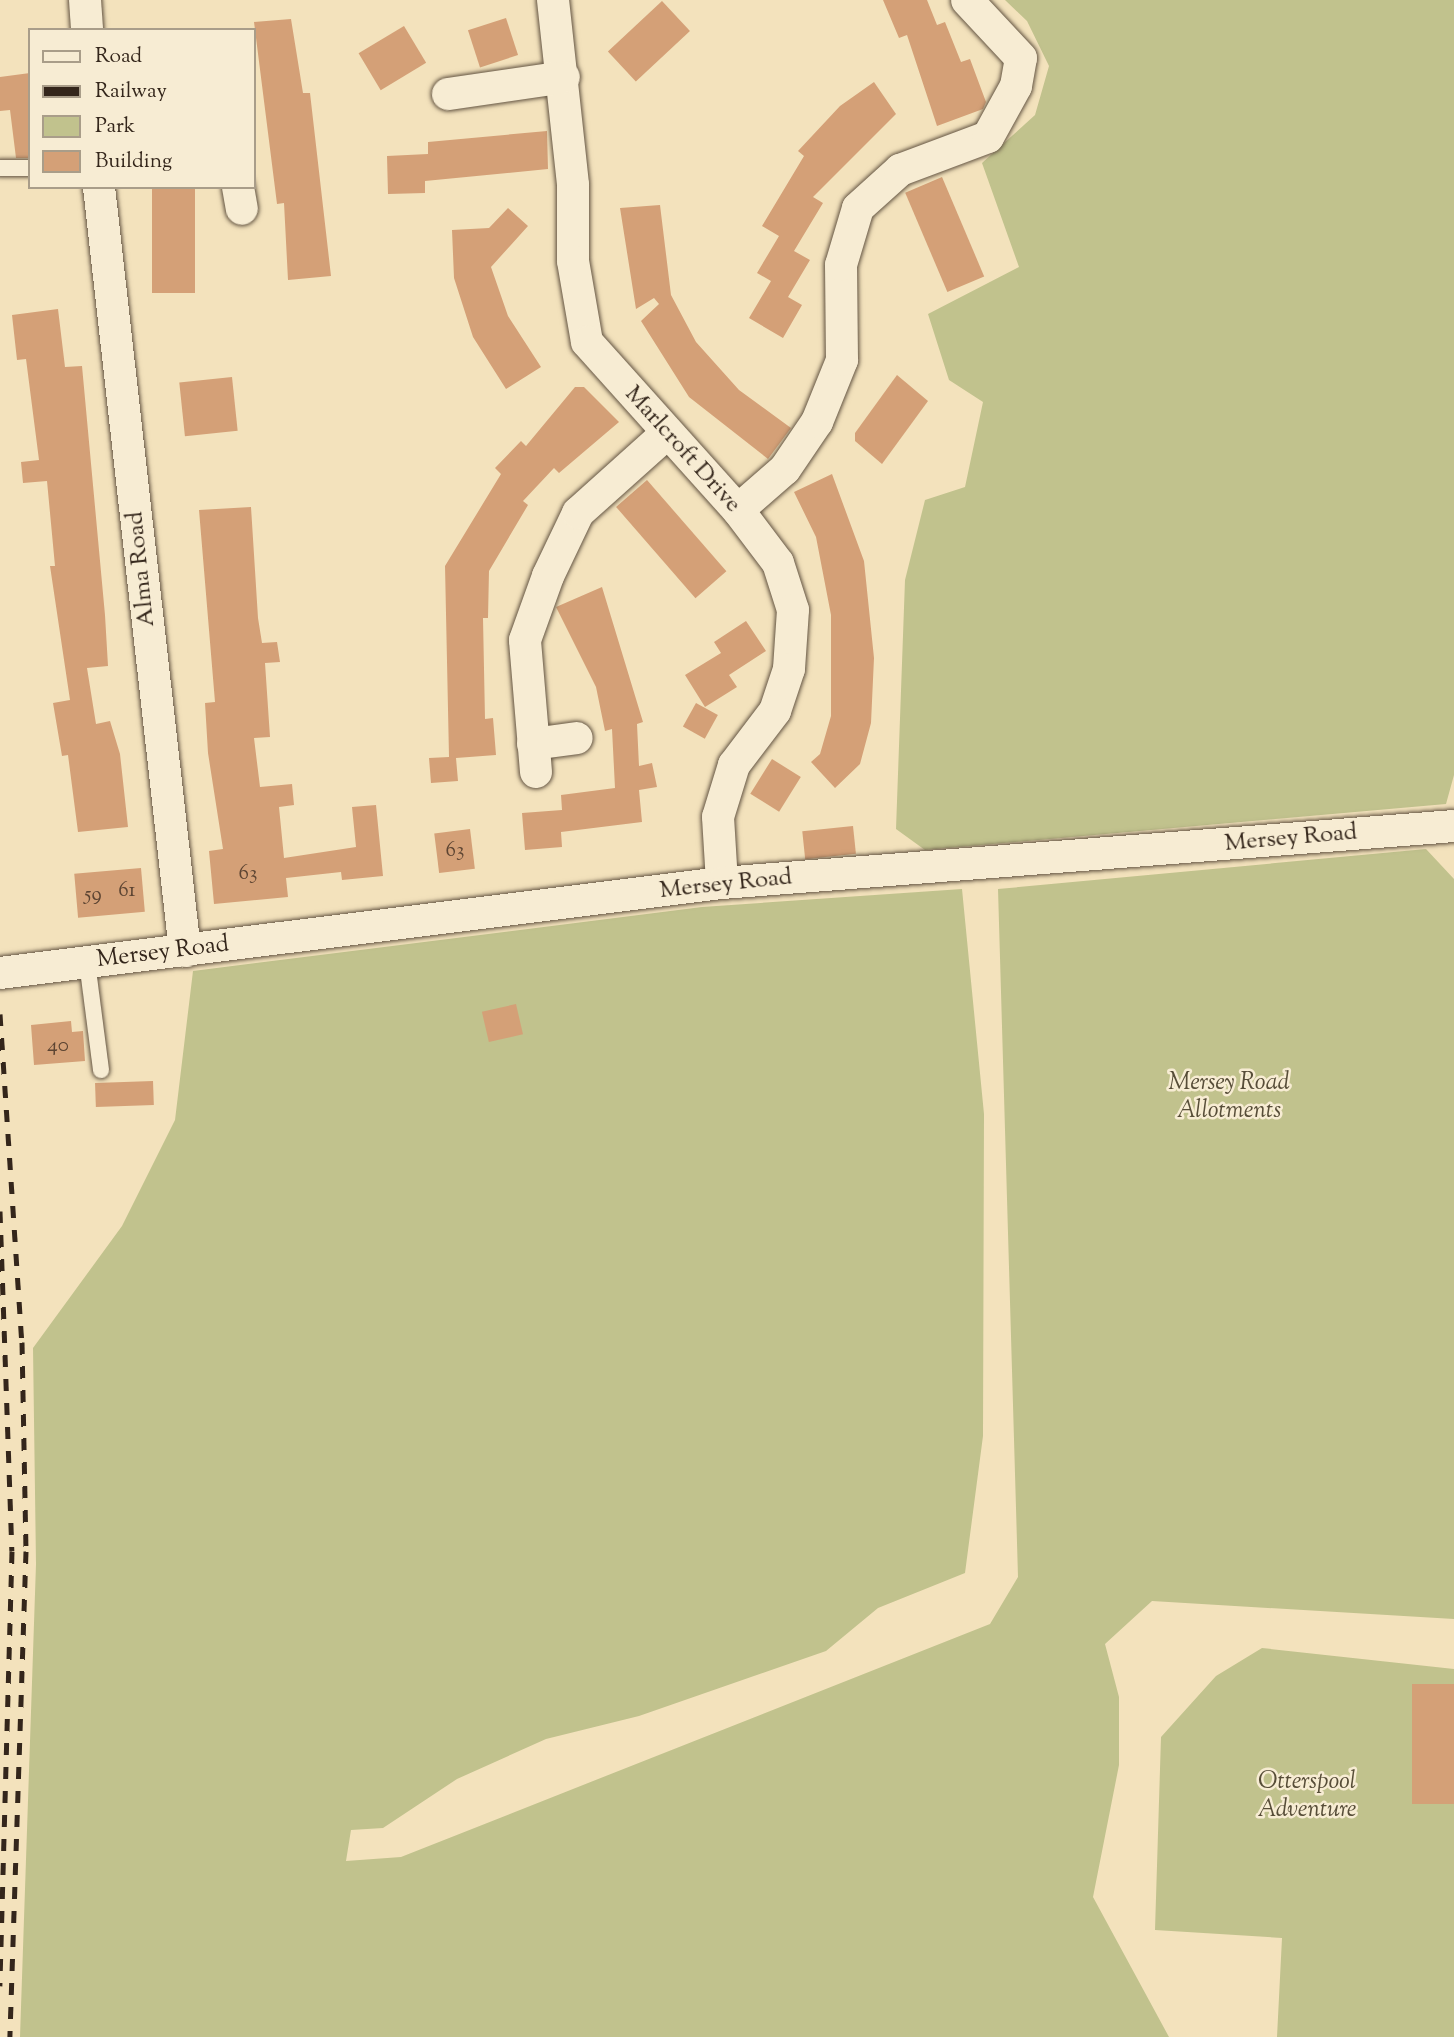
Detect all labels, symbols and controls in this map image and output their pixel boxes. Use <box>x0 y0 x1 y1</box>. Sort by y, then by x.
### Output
legend <box>28 28 256 189</box>
text: Road <box>95 42 142 72</box>
text: Railway <box>95 77 167 107</box>
text: Park <box>95 112 135 142</box>
text: Building <box>95 147 172 177</box>
street label: Marlcroft Drive <box>618 381 746 519</box>
street label: Alma Road <box>122 510 162 628</box>
street label: Mersey Road <box>1223 819 1359 859</box>
house number: 63 <box>446 838 464 864</box>
house number: 63 <box>239 861 257 887</box>
street label: Mersey Road <box>658 864 794 906</box>
house number: 61 <box>118 878 136 904</box>
house number: 59 <box>84 882 102 908</box>
street label: Mersey Road <box>95 931 231 975</box>
house number: 40 <box>47 1033 69 1059</box>
park label: Mersey Road Allotments <box>1168 1070 1290 1126</box>
park label: Otterspool Adventure <box>1258 1769 1356 1825</box>

